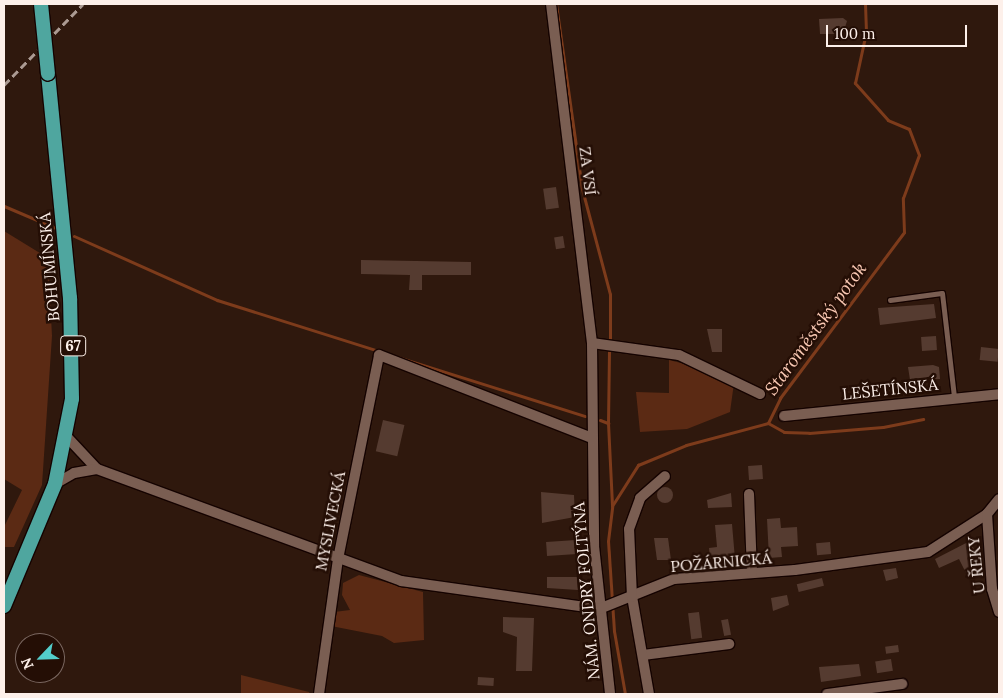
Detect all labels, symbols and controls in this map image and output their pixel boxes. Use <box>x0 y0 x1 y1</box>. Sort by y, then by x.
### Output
scale bar <box>828 15 969 47</box>
text: 100 m <box>834 24 875 43</box>
street label: ZA VSÍ <box>575 146 601 196</box>
street label: BOHUMÍNSKÁ <box>35 212 63 322</box>
water label: Staroměstský potok <box>761 258 871 400</box>
road number: 67 <box>59 334 87 358</box>
street label: LEŠETÍNSKÁ <box>841 374 939 404</box>
street label: MYSLIVECKÁ <box>311 470 349 572</box>
street label: NÁM. ONDRY FOLTÝNA <box>569 501 603 681</box>
street label: U ŘEKY <box>963 535 989 595</box>
street label: POŽÁRNICKÁ <box>669 548 773 576</box>
north arrow <box>15 633 65 683</box>
text: N <box>17 655 38 672</box>

